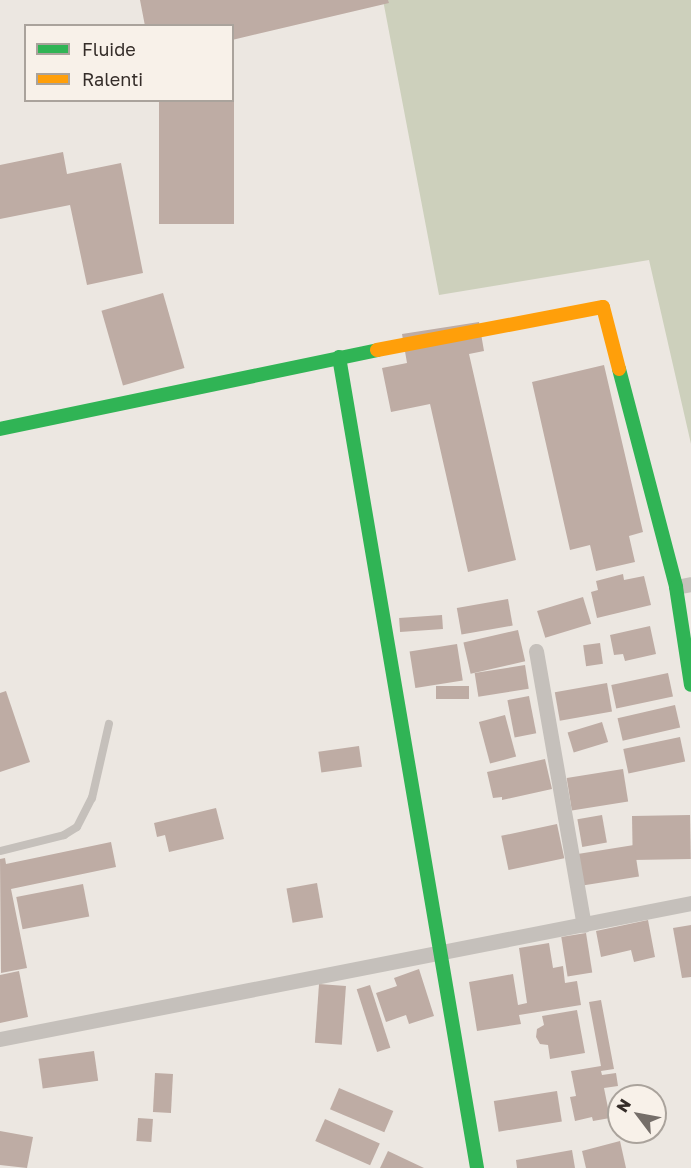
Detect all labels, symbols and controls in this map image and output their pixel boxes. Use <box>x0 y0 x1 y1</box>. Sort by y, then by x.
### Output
legend <box>24 24 234 102</box>
text: Fluide <box>82 38 136 60</box>
text: Ralenti <box>82 68 143 90</box>
north arrow <box>607 1084 667 1144</box>
text: N <box>612 1095 635 1116</box>

